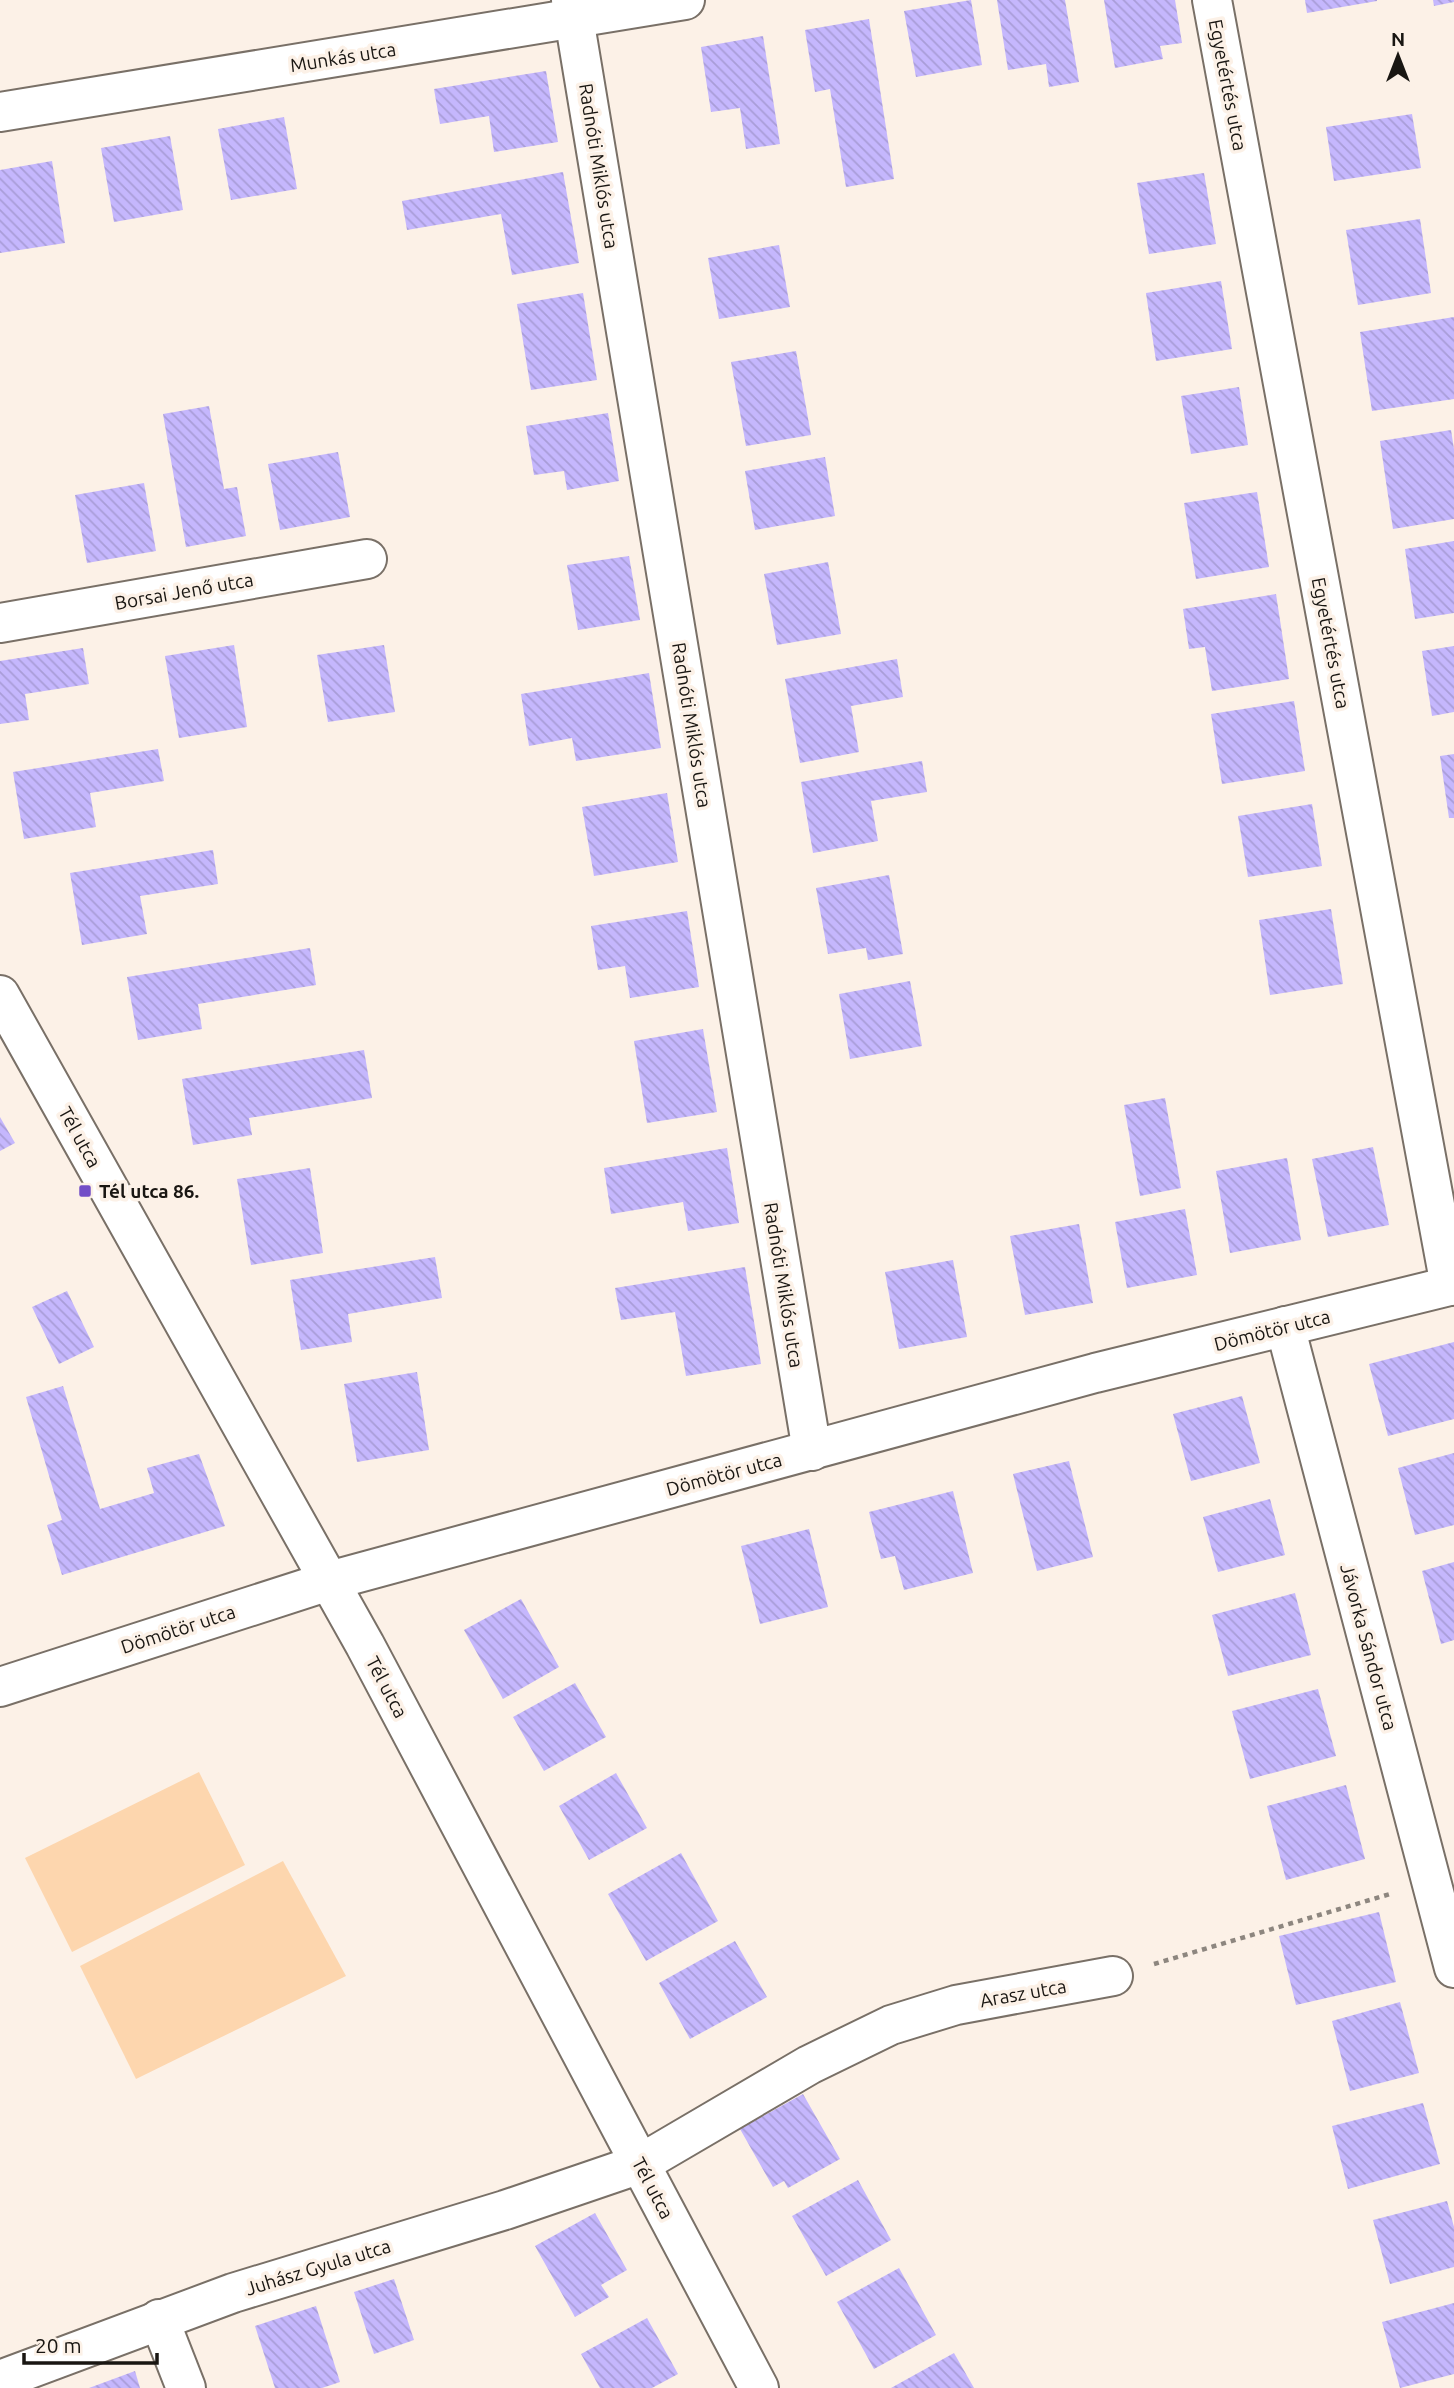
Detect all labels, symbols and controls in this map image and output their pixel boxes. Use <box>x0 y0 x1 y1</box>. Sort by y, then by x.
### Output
street label: Egyetértés utca <box>1204 17 1252 153</box>
north arrow <box>1363 21 1433 91</box>
text: N <box>1391 28 1405 50</box>
street label: Munkás utca <box>288 38 398 76</box>
street label: Radnóti Miklós utca <box>575 82 623 250</box>
street label: Borsai Jenő utca <box>113 568 255 614</box>
street label: Egyetértés utca <box>1307 575 1355 711</box>
street label: Radnóti Miklós utca <box>668 641 716 809</box>
street label: Tél utca <box>54 1103 106 1171</box>
place label: Tél utca 86. <box>99 1180 199 1202</box>
marker: Tél utca 86. <box>77 1183 93 1199</box>
street label: Radnóti Miklós utca <box>760 1201 808 1369</box>
street label: Dömötör utca <box>1212 1305 1332 1355</box>
street label: Dömötör utca <box>664 1448 784 1500</box>
street label: Jávorka Sándor utca <box>1336 1561 1402 1733</box>
street label: Dömötör utca <box>118 1600 238 1658</box>
street label: Tél utca <box>362 1653 412 1721</box>
street label: Arasz utca <box>978 1975 1068 2011</box>
street label: Tél utca <box>628 2154 678 2222</box>
street label: Juhász Gyula utca <box>243 2234 393 2300</box>
scale bar <box>24 2322 158 2366</box>
text: 20 m <box>35 2333 82 2357</box>

